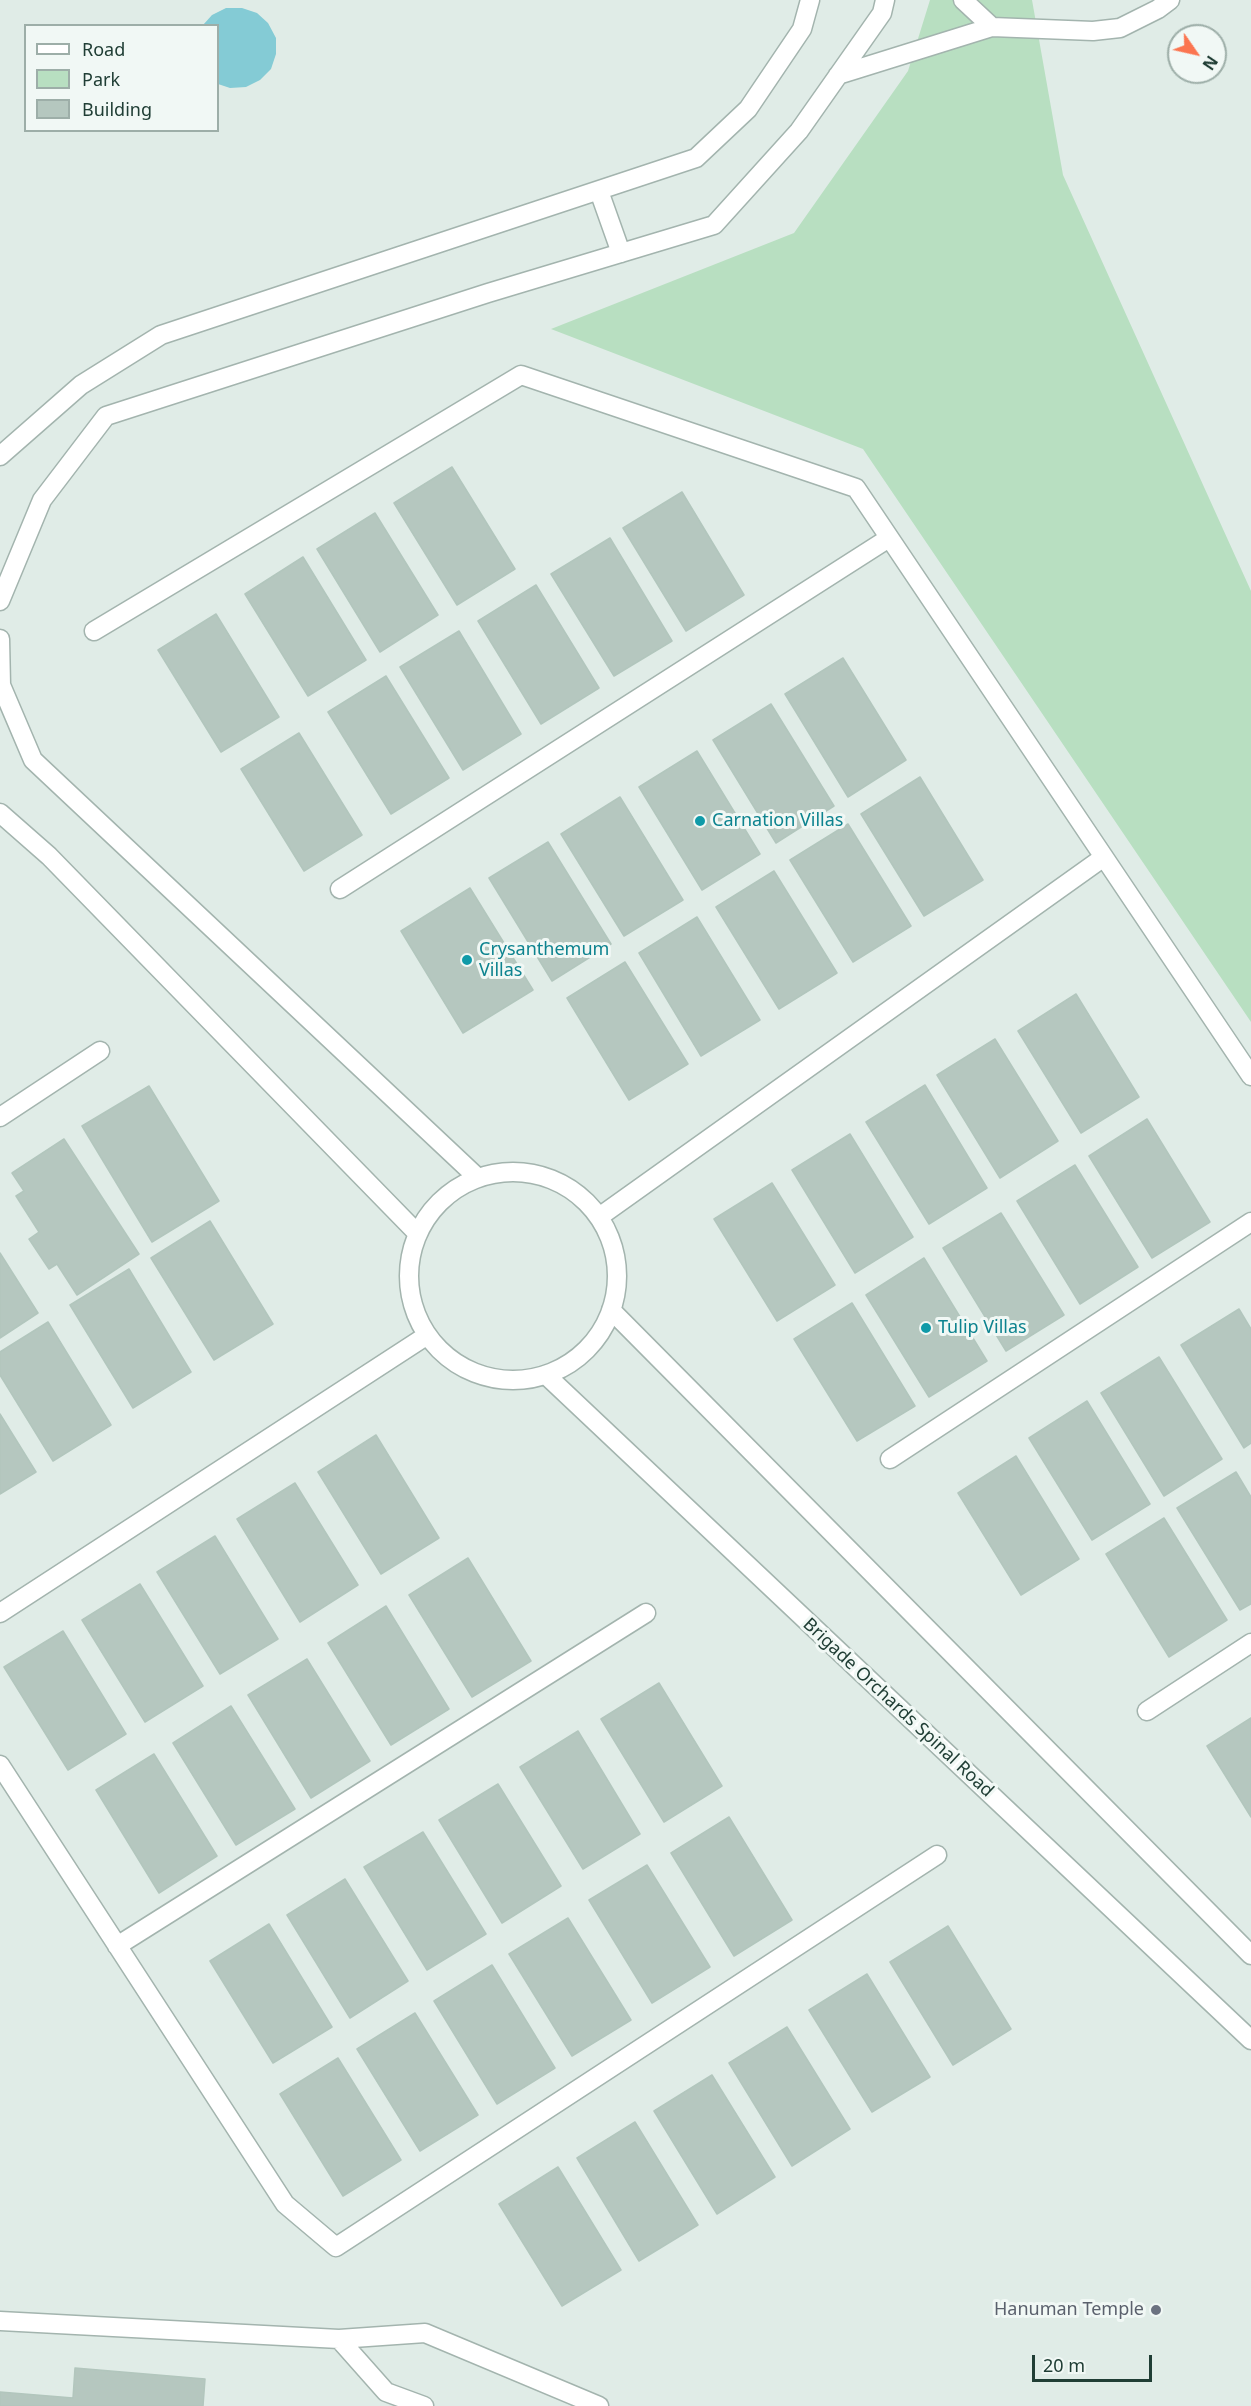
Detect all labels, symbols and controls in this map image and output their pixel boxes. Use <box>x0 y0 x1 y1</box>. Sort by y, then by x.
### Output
legend <box>24 24 219 132</box>
north arrow <box>1167 24 1227 84</box>
text: Road <box>82 37 125 61</box>
text: N <box>1198 51 1223 74</box>
text: Park <box>82 67 120 91</box>
text: Building <box>82 97 152 121</box>
place label: Carnation Villas <box>712 810 843 832</box>
marker: Carnation Villas <box>693 814 707 828</box>
place label: Crysanthemum Villas <box>479 939 609 982</box>
marker: Crysanthemum Villas <box>460 953 474 967</box>
place label: Tulip Villas <box>938 1317 1027 1339</box>
marker: Tulip Villas <box>919 1321 933 1335</box>
street label: Brigade Orchards Spinal Road <box>798 1614 998 1802</box>
place label: Hanuman Temple <box>994 2299 1144 2321</box>
marker: Hanuman Temple <box>1149 2303 1163 2317</box>
scale bar <box>1035 2343 1155 2381</box>
text: 20 m <box>1043 2353 1085 2377</box>

